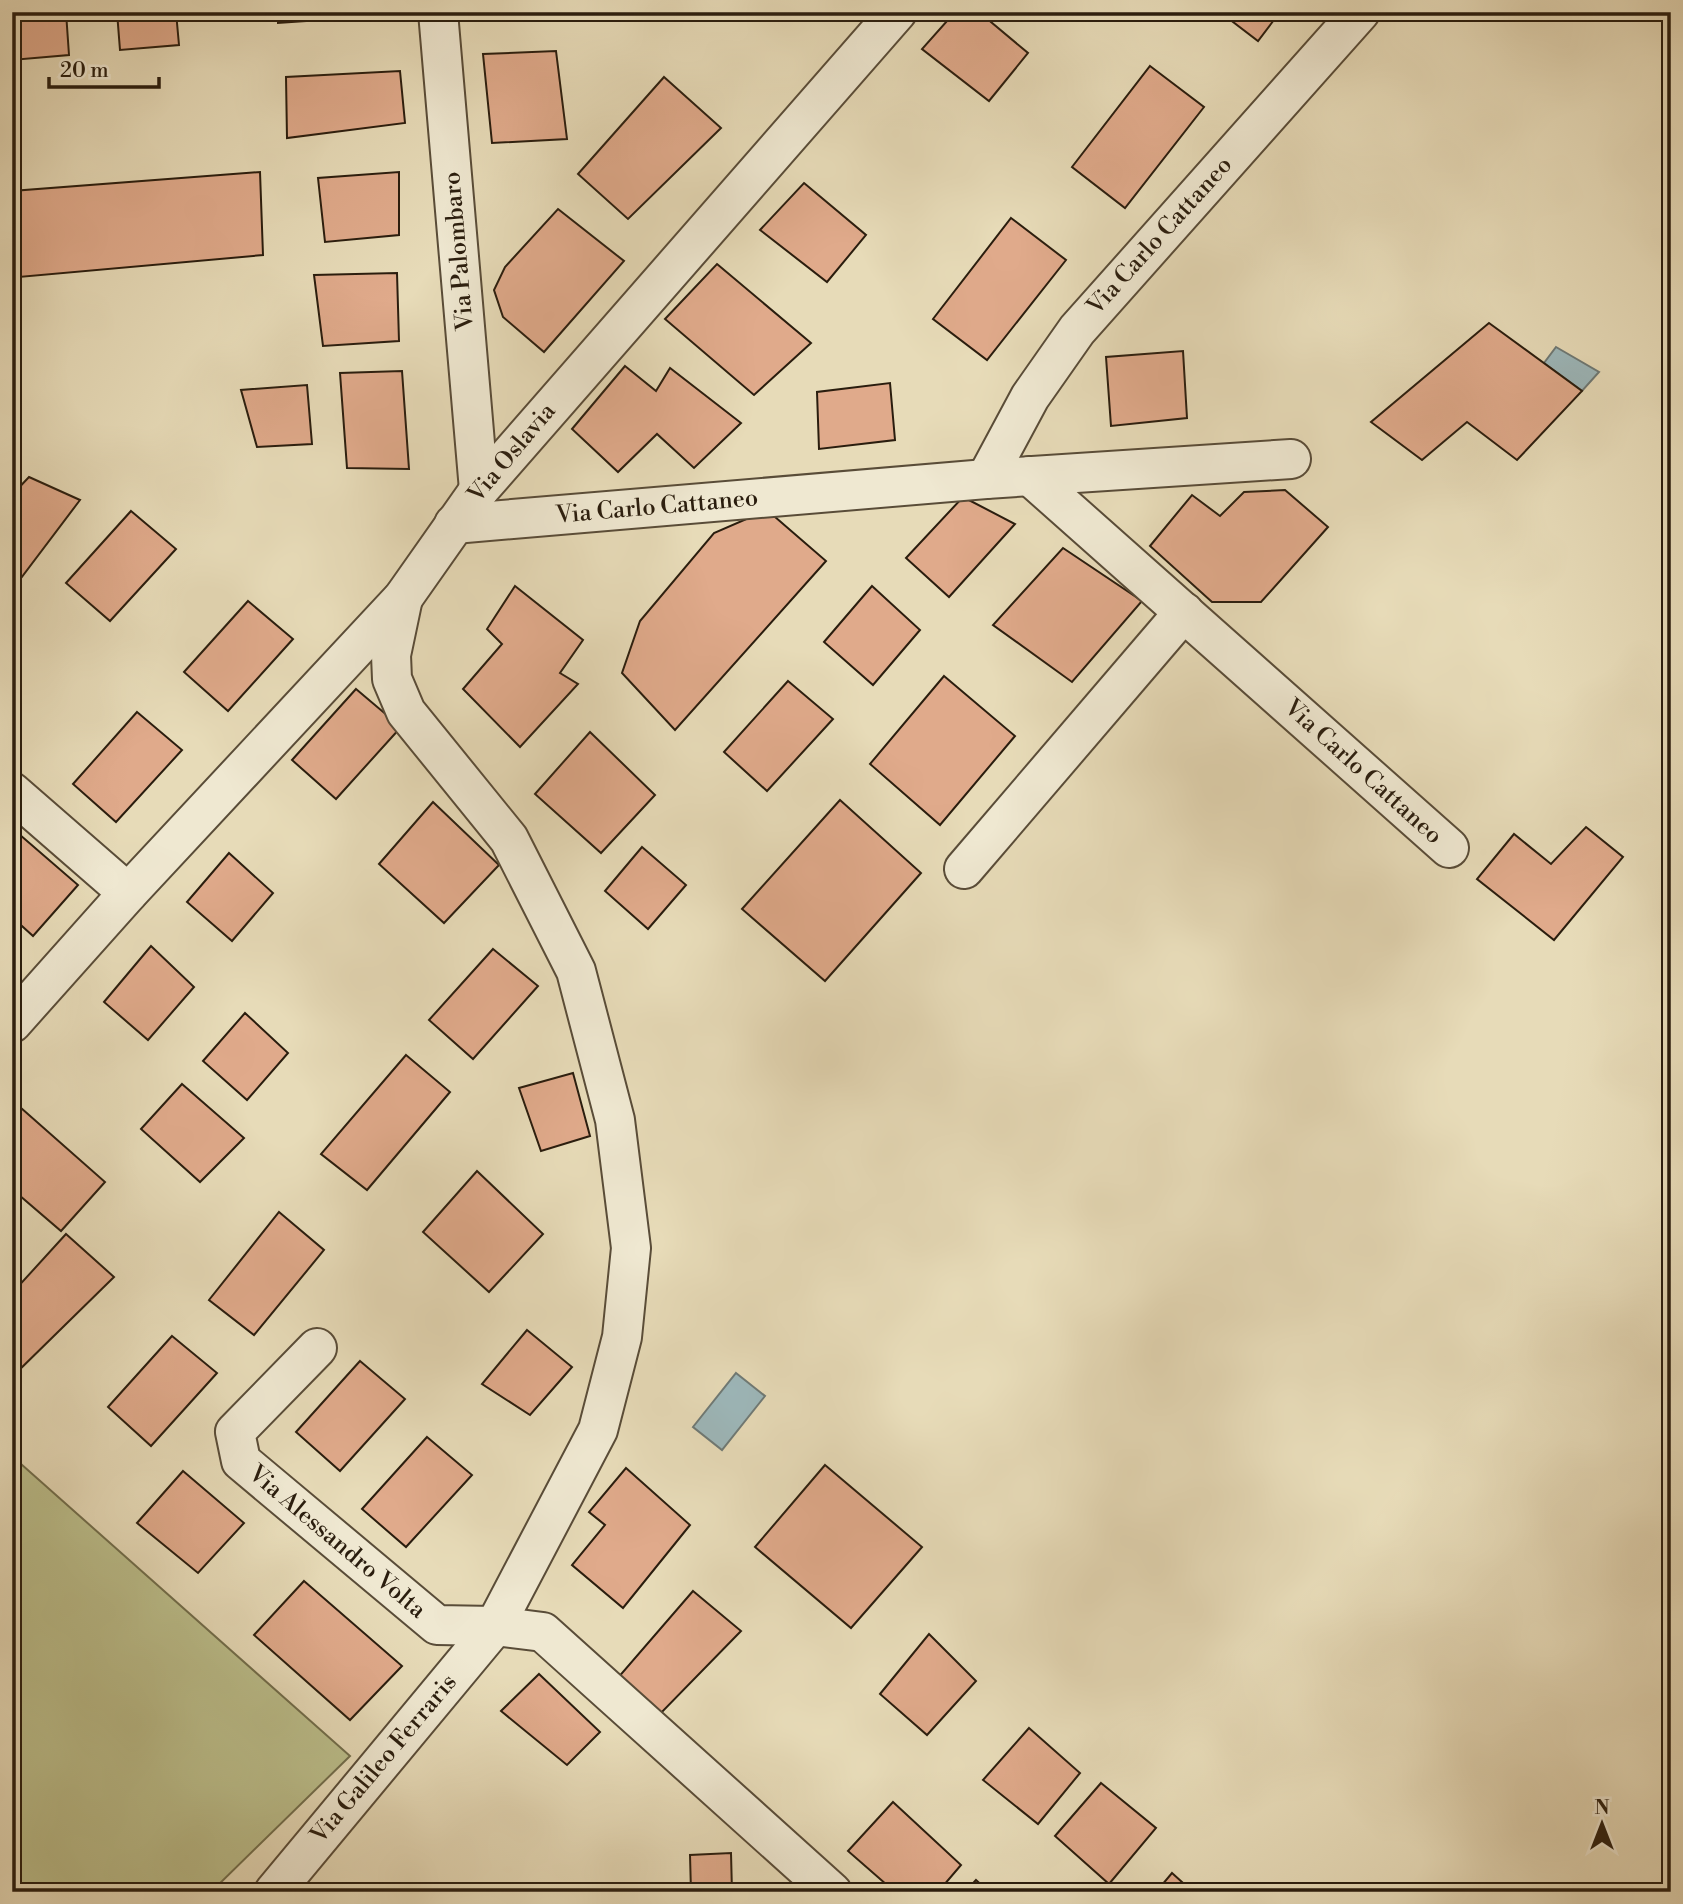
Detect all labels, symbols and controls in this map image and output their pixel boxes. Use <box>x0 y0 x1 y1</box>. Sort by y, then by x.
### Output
scale bar <box>49 46 159 90</box>
text: 20 m <box>60 58 109 84</box>
street label: Via Carlo Cattaneo <box>1080 151 1239 322</box>
street label: Via Palombaro <box>437 170 481 333</box>
street label: Via Oslavia <box>461 396 563 510</box>
street label: Via Carlo Cattaneo <box>554 483 759 531</box>
street label: Via Carlo Cattaneo <box>1277 692 1448 851</box>
street label: Via Alessandro Volta <box>241 1458 433 1626</box>
street label: Via Galileo Ferraris <box>304 1668 464 1851</box>
north arrow <box>1568 1788 1638 1858</box>
text: N <box>1594 1796 1610 1820</box>

